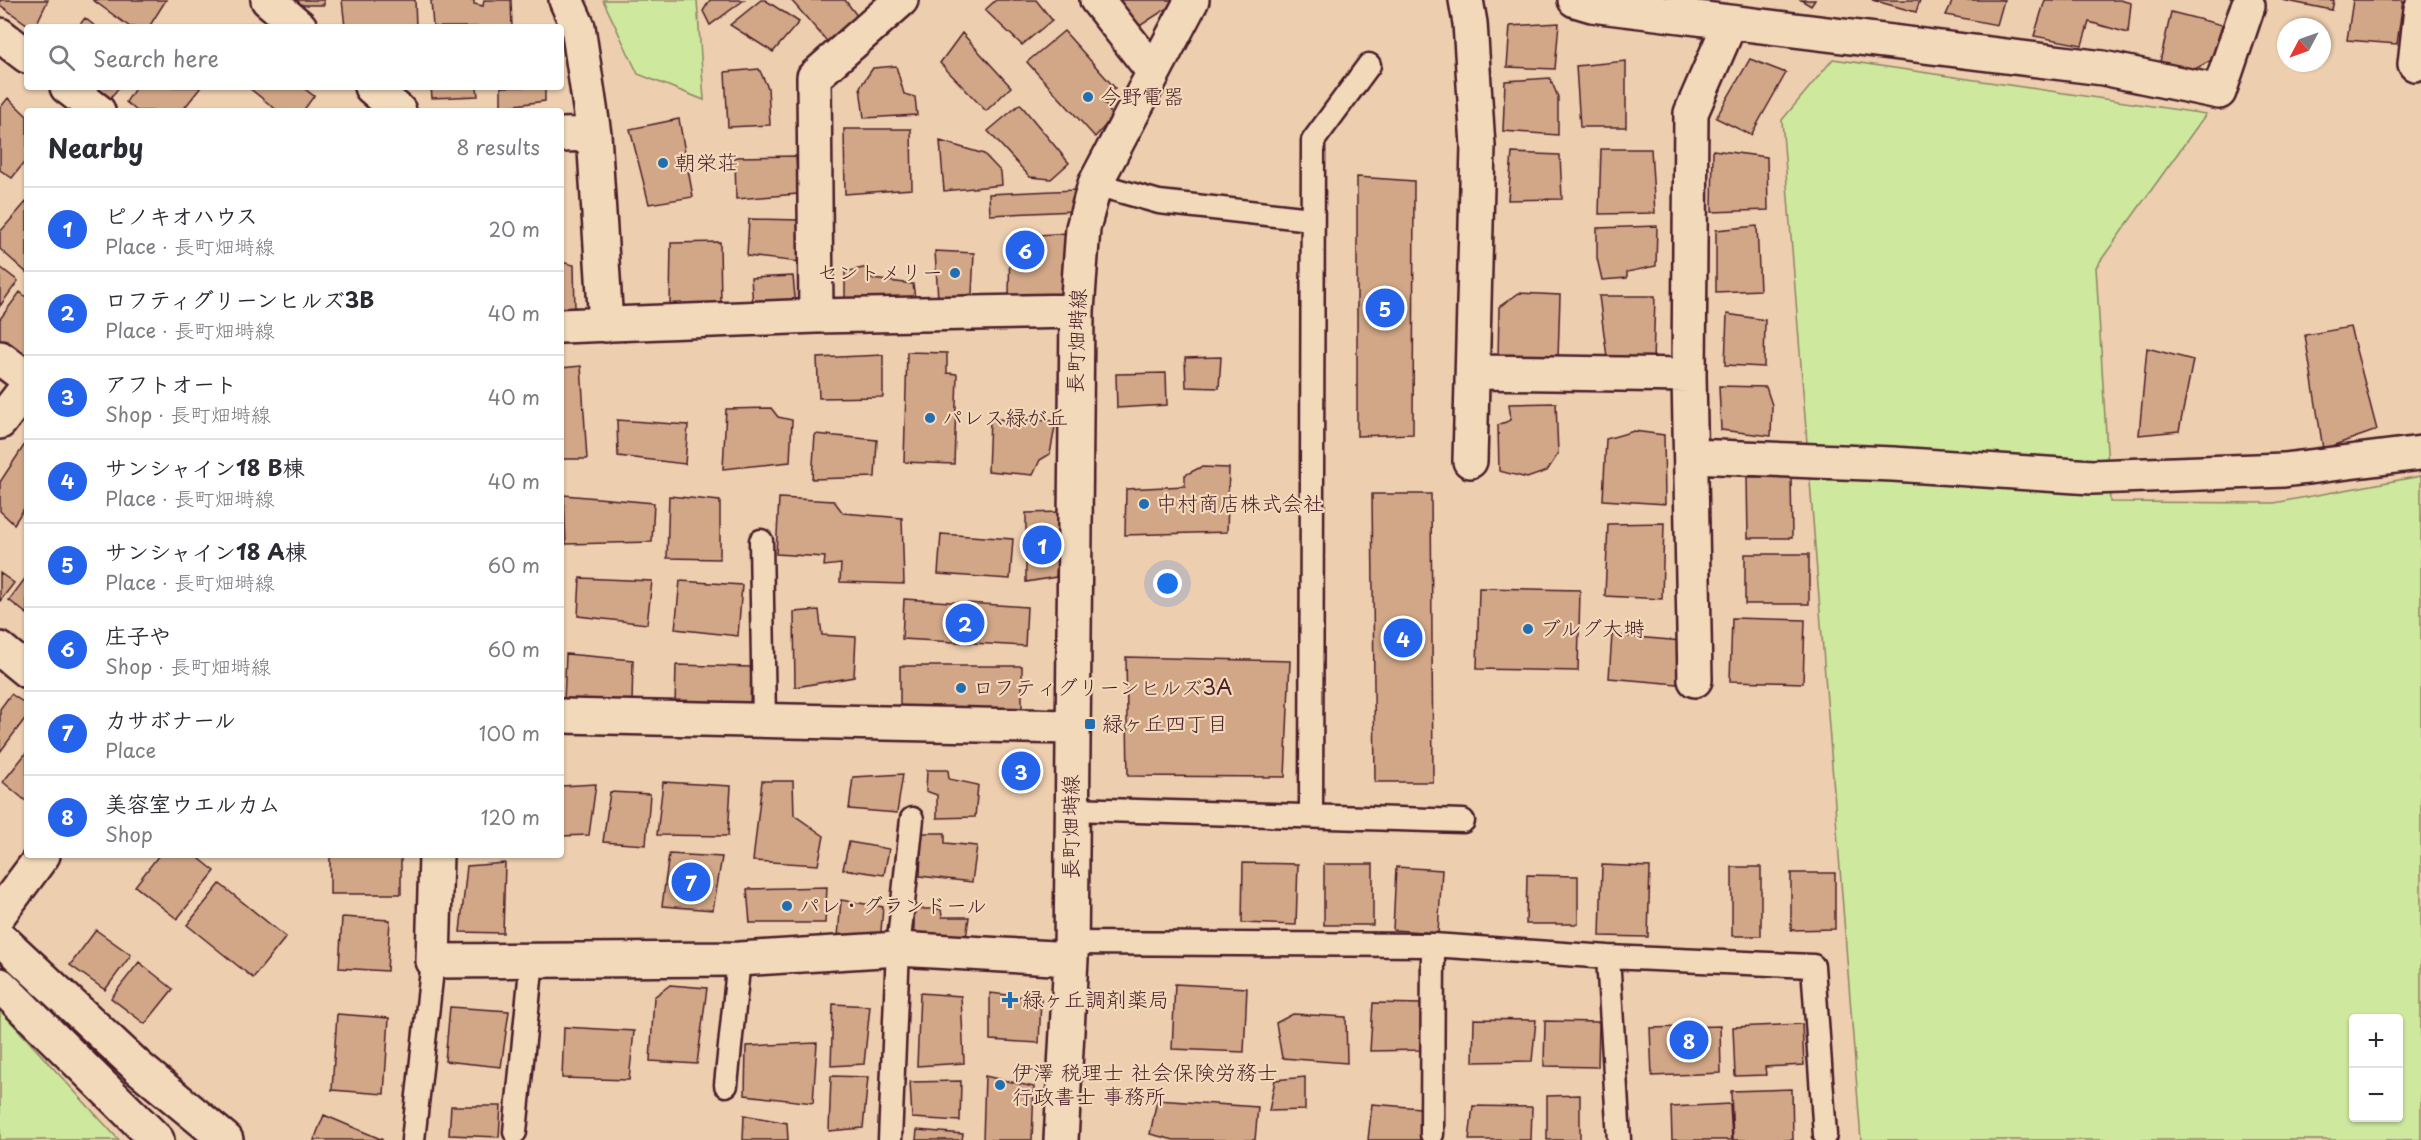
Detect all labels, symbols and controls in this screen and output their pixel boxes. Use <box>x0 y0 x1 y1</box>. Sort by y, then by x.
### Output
north arrow <box>2277 18 2331 72</box>
search box <box>24 24 564 90</box>
icon: search <box>45 41 78 74</box>
text: Search here <box>93 41 219 74</box>
place label: 今野電器 <box>1100 79 1184 111</box>
marker: 今野電器 <box>1081 90 1095 104</box>
text: Nearby <box>48 128 143 167</box>
text: 8 results <box>456 132 540 162</box>
place label: 朝栄荘 <box>675 145 738 177</box>
marker: 朝栄荘 <box>656 156 670 170</box>
text: ピノキオハウス <box>105 198 258 231</box>
text: 1 <box>63 214 72 244</box>
text: 20 m <box>488 214 540 244</box>
pin: 6 <box>1006 228 1044 272</box>
text: Place · 長町畑塒線 <box>105 231 275 261</box>
place label: セントメリー <box>817 255 943 287</box>
marker: セントメリー <box>948 266 962 280</box>
text: ロフティグリーンヒルズ3B <box>105 282 374 315</box>
pin: 5 <box>1366 286 1404 330</box>
street label: 長町畑塒線 <box>1057 288 1093 394</box>
text: 2 <box>60 298 75 328</box>
text: 40 m <box>488 298 540 328</box>
text: Place · 長町畑塒線 <box>105 315 275 345</box>
text: アフトオート <box>105 366 237 399</box>
text: 3 <box>61 382 74 412</box>
text: 40 m <box>488 382 540 412</box>
text: Shop · 長町畑塒線 <box>105 399 271 429</box>
place label: パレス緑が丘 <box>942 400 1068 432</box>
marker: パレス緑が丘 <box>923 411 937 425</box>
text: サンシャイン18 B棟 <box>105 450 305 483</box>
text: 4 <box>61 466 74 496</box>
text: 40 m <box>488 466 540 496</box>
text: Place · 長町畑塒線 <box>105 483 275 513</box>
place label: 中村商店株式会社 <box>1156 486 1324 518</box>
marker: 中村商店株式会社 <box>1137 497 1151 511</box>
pin: 1 <box>1022 522 1062 568</box>
text: サンシャイン18 A棟 <box>105 534 307 567</box>
text: 5 <box>61 550 74 580</box>
text: 60 m <box>488 550 540 580</box>
text: Place · 長町畑塒線 <box>105 567 275 597</box>
your location <box>1153 569 1182 598</box>
pin: 2 <box>946 600 984 646</box>
place label: ブルグ大塒 <box>1540 611 1644 643</box>
pin: 4 <box>1384 616 1422 660</box>
text: 庄子や <box>105 618 171 651</box>
marker: ブルグ大塒 <box>1521 622 1535 636</box>
text: 6 <box>60 634 75 664</box>
text: 60 m <box>488 634 540 664</box>
text: Shop · 長町畑塒線 <box>105 651 271 681</box>
place label: ロフティグリーンヒルズ3A <box>973 670 1232 702</box>
marker: ロフティグリーンヒルズ3A <box>954 681 968 695</box>
text: カサボナール <box>105 702 236 735</box>
place label: 緑ヶ丘四丁目 <box>1102 706 1228 738</box>
marker: 緑ヶ丘四丁目 <box>1083 717 1097 731</box>
text: 7 <box>62 718 73 748</box>
text: 100 m <box>479 718 540 748</box>
text: Place <box>105 735 156 765</box>
pin: 3 <box>1002 748 1040 794</box>
street label: 長町畑塒線 <box>1053 775 1085 880</box>
text: 美容室ウエルカム <box>105 786 281 819</box>
text: 8 <box>61 802 74 832</box>
text: 120 m <box>481 802 540 832</box>
text: Shop <box>105 819 153 849</box>
pin: 7 <box>672 860 710 904</box>
place label: パレ・グランドール <box>799 888 987 920</box>
marker: パレ・グランドール <box>780 899 794 913</box>
place label: 緑ヶ丘調剤薬局 <box>1022 982 1169 1014</box>
marker: 緑ヶ丘調剤薬局 <box>1003 993 1017 1007</box>
map controls <box>2349 1014 2403 1122</box>
button: + <box>2349 1014 2403 1068</box>
pin: 8 <box>1670 1018 1708 1062</box>
place label: 伊澤 税理士 社会保険労務士 行政書士 事務所 <box>1012 1055 1278 1111</box>
button: − <box>2349 1068 2403 1122</box>
marker: 伊澤 税理士 社会保険労務士 行政書士 事務所 <box>993 1078 1007 1092</box>

